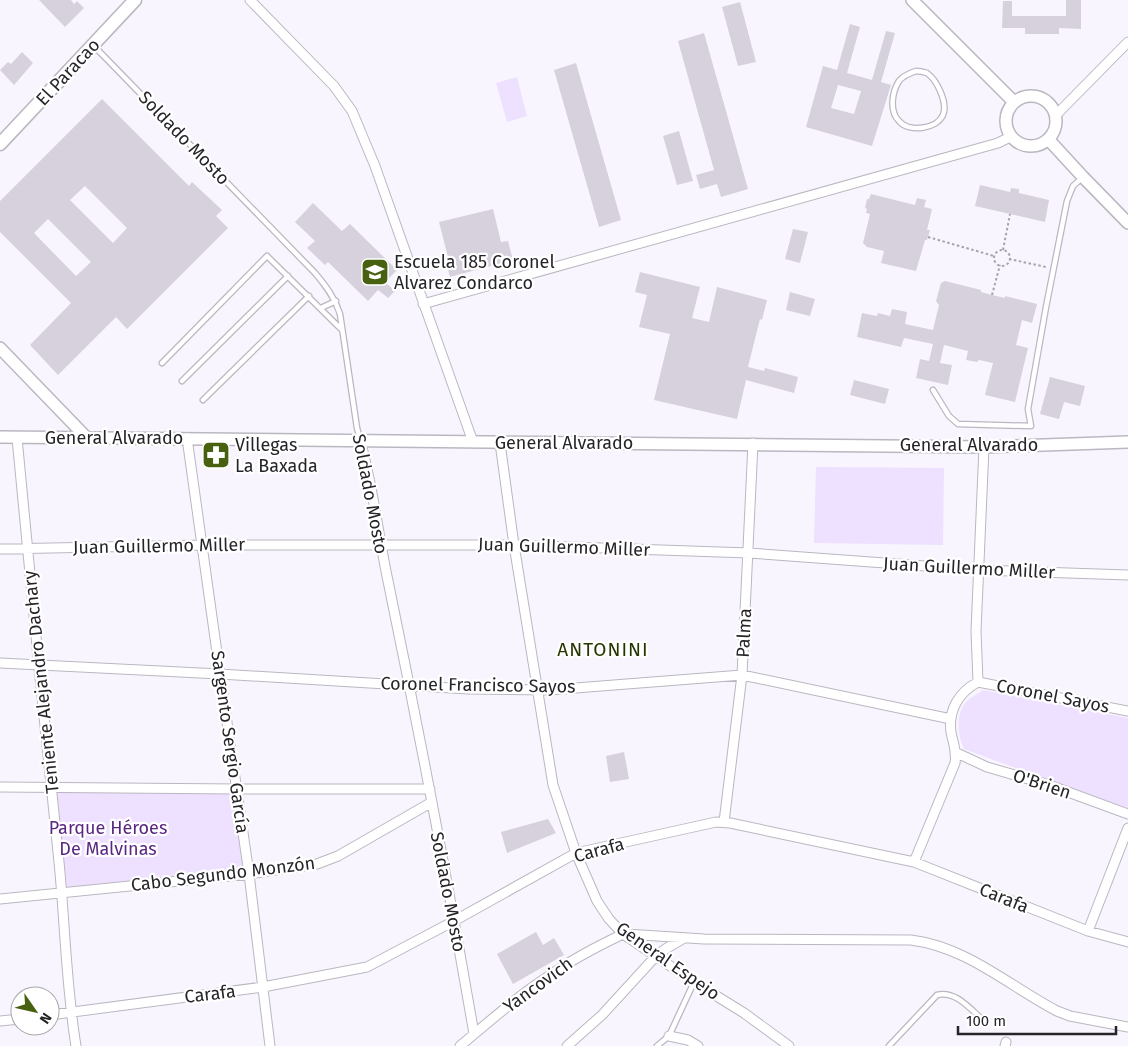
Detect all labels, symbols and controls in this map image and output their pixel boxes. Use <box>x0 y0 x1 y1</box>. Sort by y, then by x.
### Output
street label: El Paracao <box>31 34 105 110</box>
street label: Soldado Mosto <box>134 87 234 189</box>
place label: Escuela 185 Coronel Alvarez Condarco <box>394 251 555 294</box>
school or university icon: Escuela 185 Coronel Alvarez Condarco <box>360 257 390 287</box>
street label: General Alvarado <box>45 427 183 449</box>
street label: Soldado Mosto <box>348 432 392 556</box>
street label: General Alvarado <box>495 432 633 454</box>
place label: Villegas La Baxada <box>235 434 318 477</box>
street label: General Alvarado <box>900 434 1038 456</box>
pharmacy icon: Villegas La Baxada <box>201 440 231 470</box>
street label: Juan Guillermo Miller <box>73 533 245 559</box>
street label: Juan Guillermo Miller <box>478 533 650 561</box>
street label: Juan Guillermo Miller <box>882 553 1056 583</box>
street label: Teniente Alejandro Dachary <box>18 569 64 795</box>
street label: Palma <box>732 608 756 658</box>
district label: ANTONINI <box>557 638 649 661</box>
street label: Sargento Sergio García <box>206 649 254 835</box>
street label: Coronel Francisco Sayos <box>380 672 576 698</box>
street label: Coronel Sayos <box>995 674 1111 718</box>
street label: O'Brien <box>1010 764 1074 804</box>
park label: Parque Héroes De Malvinas <box>49 817 167 860</box>
street label: Soldado Mosto <box>426 830 470 954</box>
street label: Carafa <box>571 833 627 867</box>
street label: Cabo Segundo Monzón <box>130 852 316 896</box>
street label: Carafa <box>976 878 1032 918</box>
street label: General Espejo <box>612 917 724 1005</box>
street label: Yancovich <box>499 952 577 1018</box>
street label: Carafa <box>183 980 237 1008</box>
north arrow <box>10 986 60 1036</box>
scale bar <box>958 1004 1116 1036</box>
text: N <box>36 1009 55 1027</box>
text: 100 m <box>966 1012 1006 1030</box>

